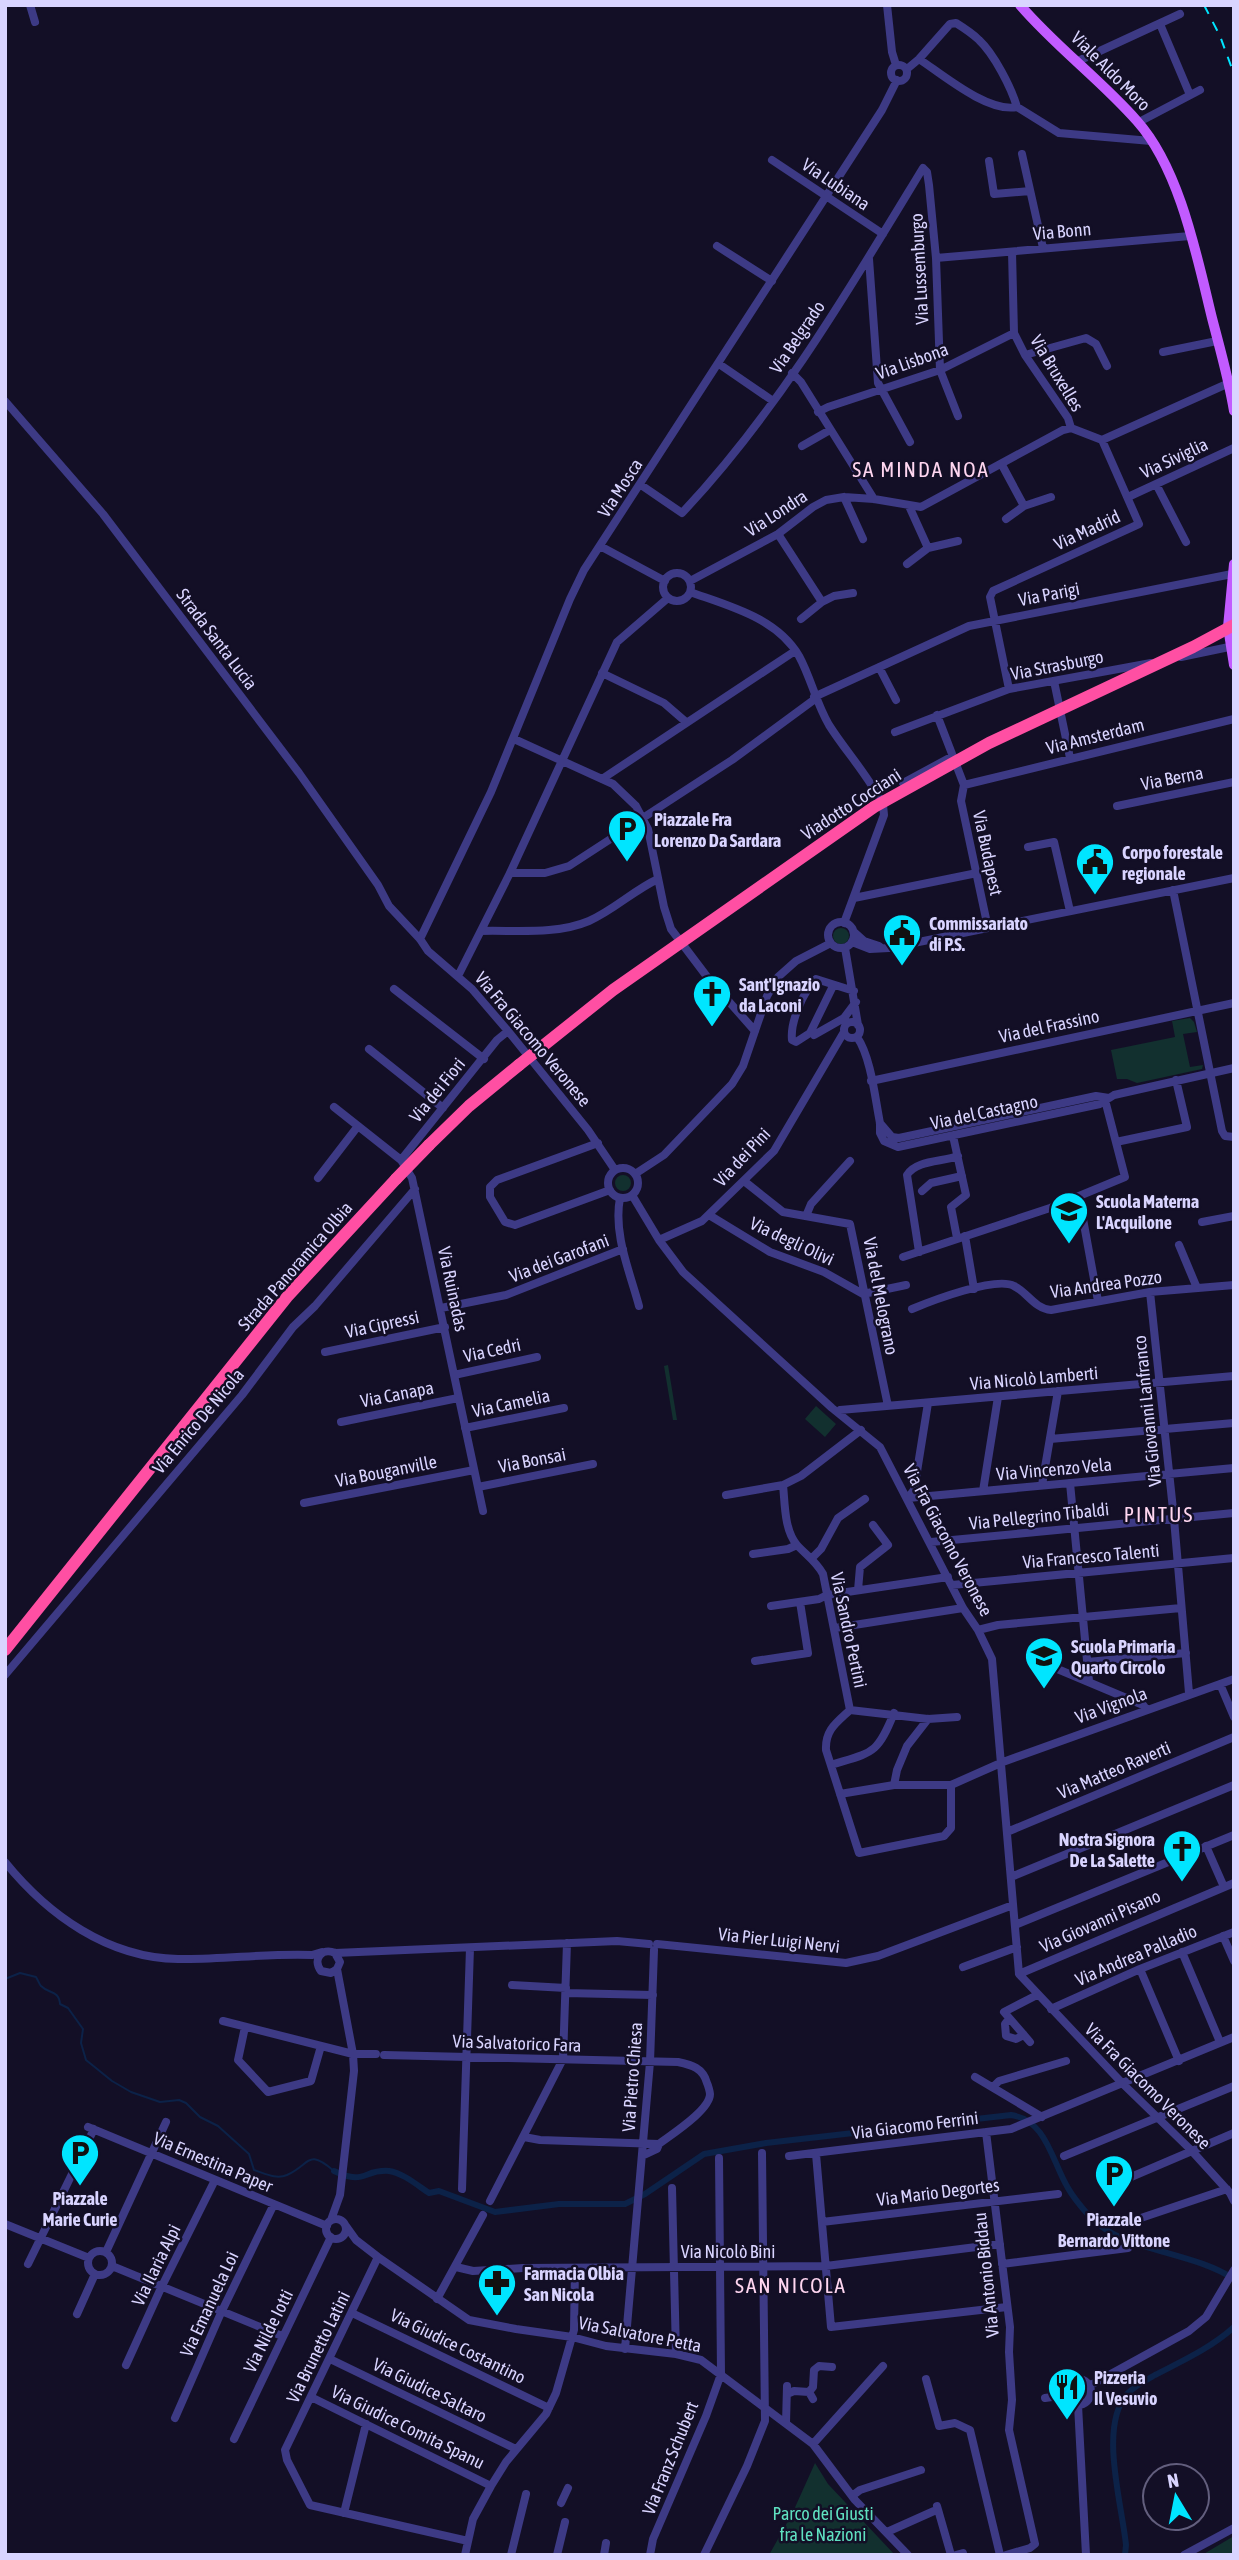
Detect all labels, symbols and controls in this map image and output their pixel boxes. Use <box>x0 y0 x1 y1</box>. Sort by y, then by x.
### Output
street label: Viale Aldo Moro <box>1067 27 1155 115</box>
street label: Via Lubiana <box>798 154 874 214</box>
street label: Via Lussemburgo <box>906 213 932 325</box>
street label: Via Bonn <box>1032 218 1092 244</box>
street label: Via Belgrado <box>765 297 829 377</box>
street label: Via Bruxelles <box>1026 331 1088 415</box>
street label: Via Lisbona <box>873 338 951 384</box>
street label: Via Siviglia <box>1137 433 1211 483</box>
street label: Via Mosca <box>593 455 647 521</box>
district label: SA MINDA NOA <box>852 457 990 481</box>
street label: Via Londra <box>741 485 811 541</box>
street label: Via Madrid <box>1051 506 1123 554</box>
street label: Via Parigi <box>1017 578 1081 610</box>
street label: Strada Santa Lucia <box>172 584 262 694</box>
street label: Via Strasburgo <box>1009 646 1105 684</box>
street label: Via Amsterdam <box>1044 714 1146 758</box>
street label: Via Berna <box>1139 762 1205 794</box>
street label: Viadotto Cocciani <box>797 764 905 844</box>
parking icon: Piazzale Fra Lorenzo Da Sardara <box>606 808 648 863</box>
place label: Piazzale Fra Lorenzo Da Sardara <box>654 809 781 851</box>
street label: Via Budapest <box>969 809 1007 897</box>
public building icon: Corpo forestale regionale <box>1074 841 1116 896</box>
place label: Corpo forestale regionale <box>1122 842 1223 884</box>
public building icon: Commissariato di P.S. <box>881 912 923 967</box>
place label: Commissariato di P.S. <box>929 913 1028 955</box>
street label: Via Fra Giacomo Veronese <box>471 967 595 1111</box>
church icon: Sant'Ignazio da Laconi <box>691 973 733 1028</box>
place label: Sant'Ignazio da Laconi <box>739 974 820 1016</box>
street label: Via del Frassino <box>997 1005 1101 1047</box>
street label: Via dei Fiori <box>405 1054 469 1126</box>
street label: Via del Castagno <box>928 1090 1040 1134</box>
street label: Via dei Pini <box>710 1123 774 1191</box>
school or university icon: Scuola Materna L'Acquilone <box>1048 1190 1090 1245</box>
place label: Scuola Materna L'Acquilone <box>1096 1191 1199 1233</box>
street label: Strada Panoramica Olbia <box>233 1197 357 1335</box>
street label: Via degli Olivi <box>747 1212 837 1270</box>
street label: Via dei Garofani <box>506 1229 612 1287</box>
street label: Via del Melograno <box>859 1235 903 1357</box>
street label: Via Ruinadas <box>434 1245 472 1333</box>
street label: Via Andrea Pozzo <box>1049 1266 1163 1302</box>
street label: Via Cipressi <box>343 1306 421 1342</box>
street label: Via Cedri <box>461 1334 523 1366</box>
street label: Via Giovanni Lanfranco <box>1129 1334 1165 1488</box>
street label: Via Nicolò Lamberti <box>969 1362 1099 1394</box>
street label: Via Enrico De Nicola <box>148 1364 248 1478</box>
street label: Via Canapa <box>359 1377 435 1411</box>
street label: Via Camelia <box>470 1385 552 1421</box>
street label: Via Bonsai <box>496 1443 568 1477</box>
street label: Via Bouganville <box>333 1451 439 1491</box>
street label: Via Vincenzo Vela <box>995 1453 1113 1485</box>
street label: Via Fra Giacomo Veronese <box>899 1460 997 1620</box>
street label: Via Pellegrino Tibaldi <box>968 1498 1110 1534</box>
district label: PINTUS <box>1124 1502 1194 1526</box>
street label: Via Francesco Talenti <box>1022 1540 1160 1572</box>
street label: Via Sandro Pertini <box>827 1570 871 1690</box>
school or university icon: Scuola Primaria Quarto Circolo <box>1023 1635 1065 1690</box>
place label: Scuola Primaria Quarto Circolo <box>1071 1636 1175 1678</box>
street label: Via Vignola <box>1072 1682 1150 1728</box>
street label: Via Matteo Raverti <box>1054 1737 1174 1803</box>
church icon: Nostra Signora De La Salette <box>1161 1828 1203 1883</box>
place label: Nostra Signora De La Salette <box>1059 1829 1155 1871</box>
street label: Via Giovanni Pisano <box>1036 1885 1164 1957</box>
street label: Via Andrea Palladio <box>1072 1920 1200 1990</box>
street label: Via Pier Luigi Nervi <box>717 1923 841 1957</box>
street label: Via Fra Giacomo Veronese <box>1081 2019 1215 2153</box>
street label: Via Pietro Chiesa <box>618 2021 646 2133</box>
street label: Via Salvatorico Fara <box>452 2030 582 2056</box>
street label: Via Giacomo Ferrini <box>850 2107 980 2143</box>
street label: Via Ernestina Paper <box>150 2127 277 2197</box>
parking icon: Piazzale Marie Curie <box>59 2132 101 2187</box>
parking icon: Piazzale Bernardo Vittone <box>1093 2153 1135 2208</box>
street label: Via Mario Degortes <box>876 2174 1000 2210</box>
place label: Piazzale Marie Curie <box>43 2188 117 2230</box>
place label: Piazzale Bernardo Vittone <box>1058 2209 1170 2251</box>
street label: Via Antonio Biddau <box>969 2212 1003 2338</box>
street label: Via Ilaria Alpi <box>127 2221 185 2309</box>
street label: Via Nicolò Bini <box>681 2241 775 2262</box>
street label: Via Emanuela Loi <box>175 2248 243 2360</box>
pharmacy icon: Farmacia Olbia San Nicola <box>476 2262 518 2317</box>
place label: Farmacia Olbia San Nicola <box>524 2263 624 2305</box>
district label: SAN NICOLA <box>735 2273 847 2297</box>
street label: Via Nilde Iotti <box>239 2286 297 2376</box>
street label: Via Brunetto Latini <box>282 2288 354 2406</box>
street label: Via Giudice Costantino <box>387 2304 529 2388</box>
street label: Via Salvatore Petta <box>577 2312 703 2356</box>
street label: Via Giudice Saltaro <box>370 2353 490 2427</box>
restaurant icon: Pizzeria Il Vesuvio <box>1046 2366 1088 2421</box>
place label: Pizzeria Il Vesuvio <box>1094 2367 1157 2409</box>
street label: Via Giudice Comita Spanu <box>328 2381 488 2473</box>
street label: Via Franz Schubert <box>638 2398 702 2518</box>
north arrow <box>1141 2462 1211 2532</box>
text: N <box>1166 2468 1180 2492</box>
park label: Parco dei Giusti fra le Nazioni <box>772 2503 874 2545</box>

